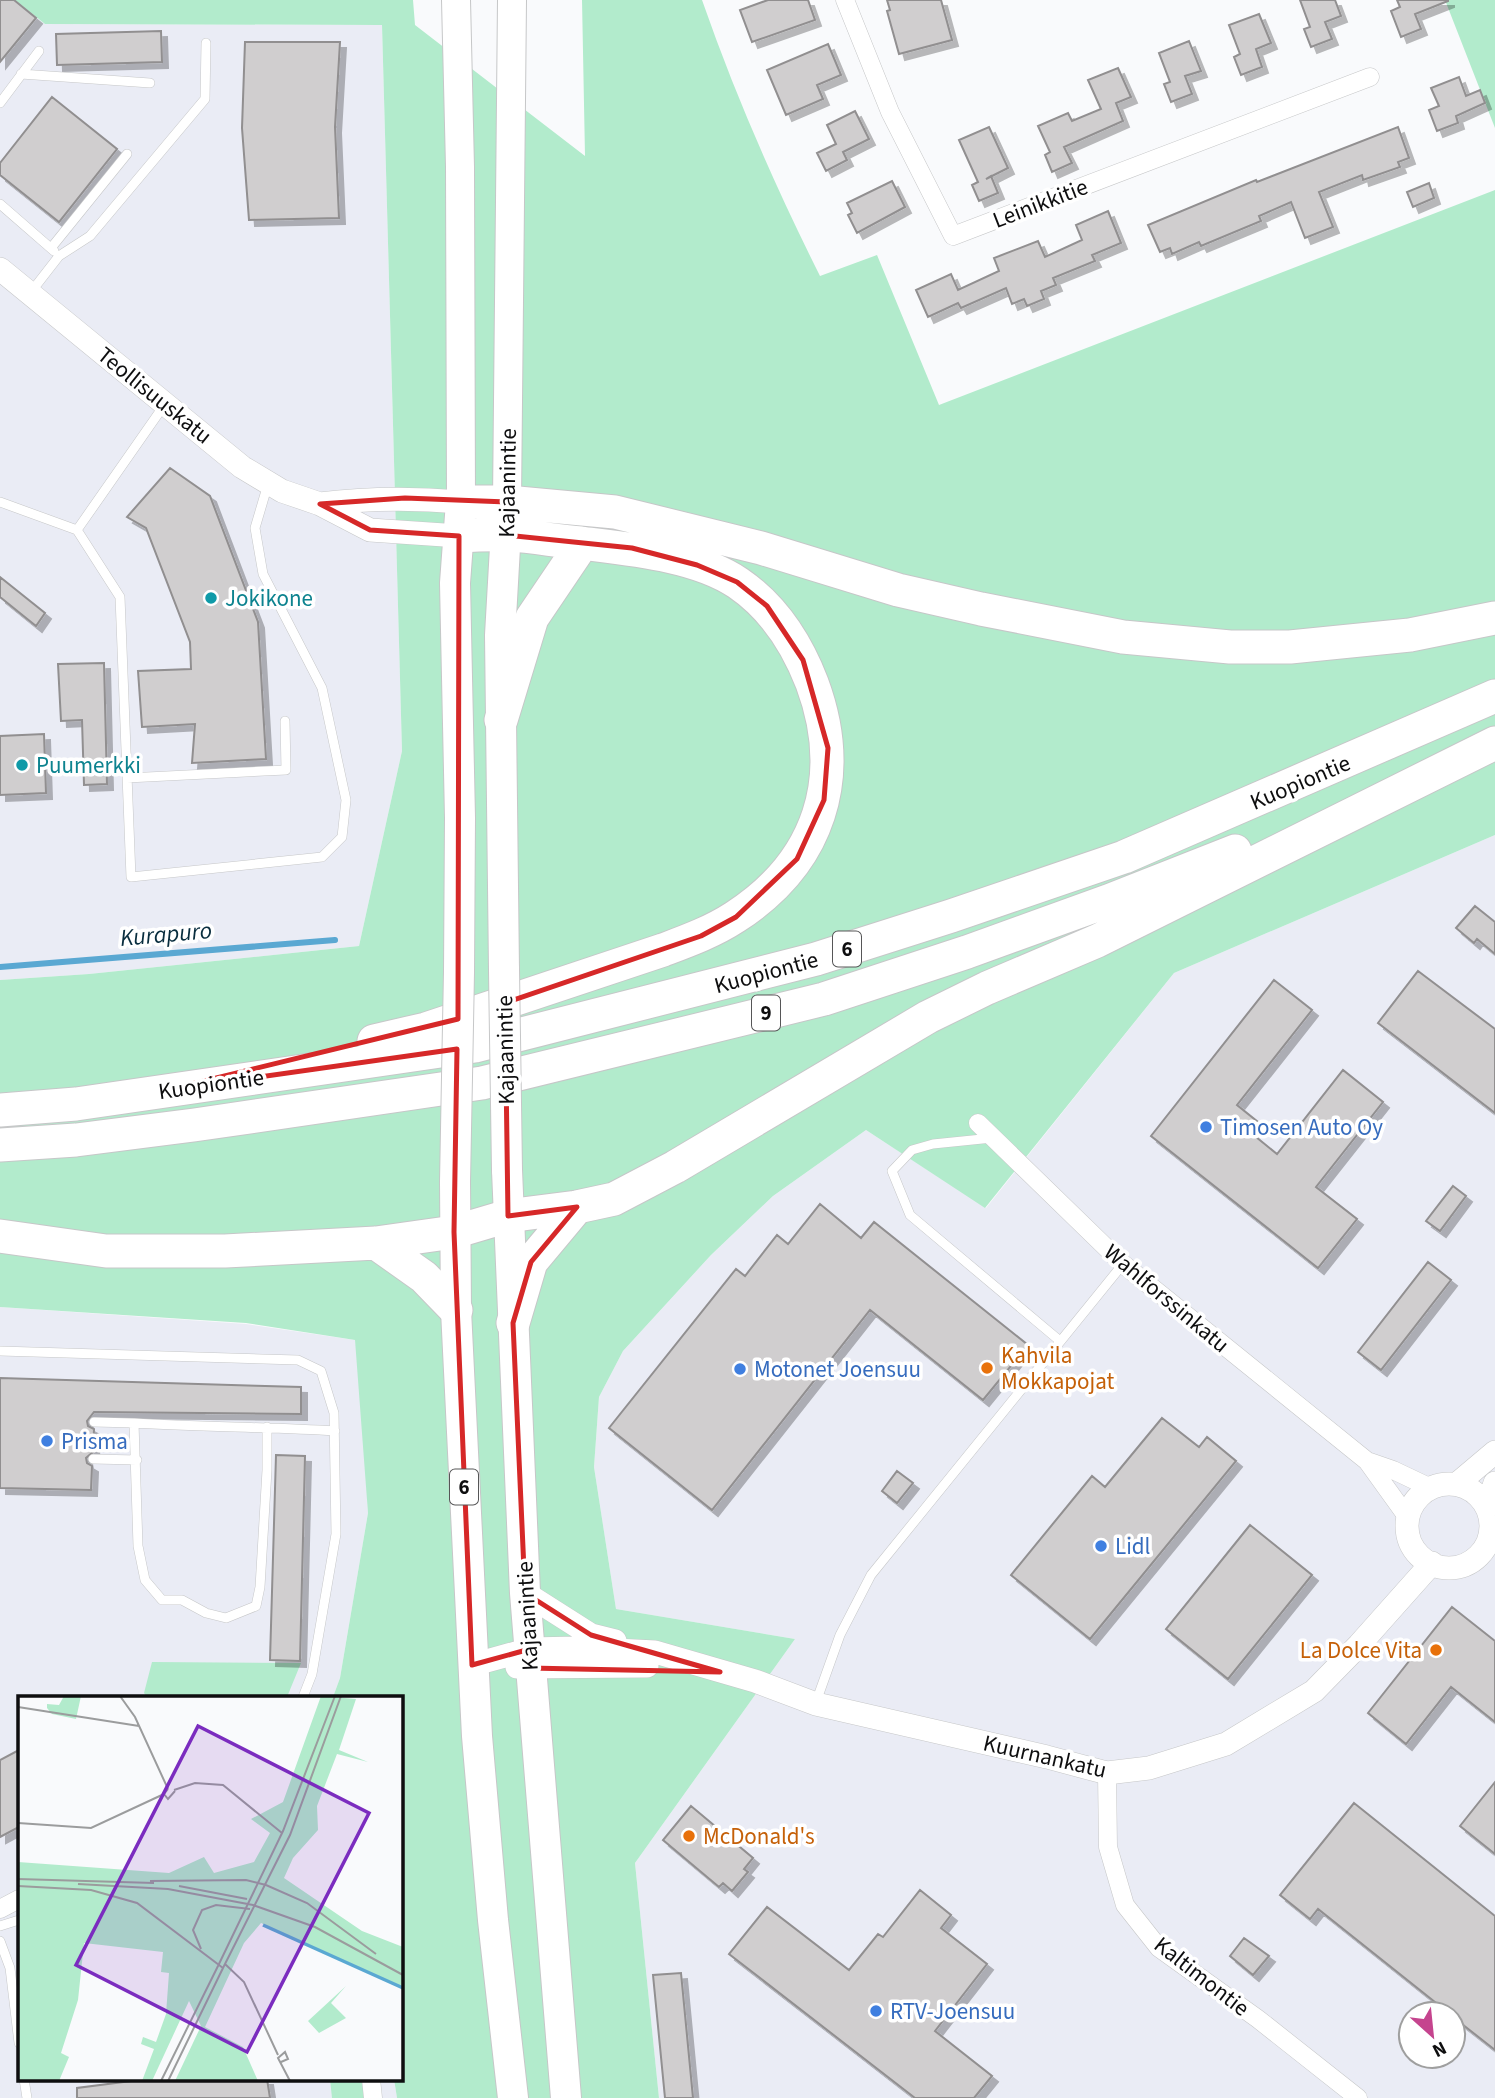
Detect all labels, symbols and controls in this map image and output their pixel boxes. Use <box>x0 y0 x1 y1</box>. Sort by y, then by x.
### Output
street label: Leinikkitie <box>988 170 1093 237</box>
street label: Teollisuuskatu <box>90 339 219 452</box>
street label: Kajaanintie <box>490 428 525 538</box>
place label: Jokikone <box>225 582 313 615</box>
marker: Jokikone <box>203 590 219 606</box>
street label: Kuopiontie <box>1245 747 1356 818</box>
place label: Puumerkki <box>36 749 141 782</box>
marker: Puumerkki <box>14 757 30 773</box>
water label: Kurapuro <box>119 913 213 956</box>
road number: 6 <box>833 932 861 967</box>
street label: Kuopiontie <box>711 943 822 1002</box>
street label: Kajaanintie <box>488 995 523 1105</box>
road number: 9 <box>752 996 780 1030</box>
street label: Kuopiontie <box>156 1061 266 1108</box>
place label: Timosen Auto Oy <box>1220 1111 1383 1144</box>
marker: Timosen Auto Oy <box>1198 1119 1214 1135</box>
street label: Wahlforssinkatu <box>1097 1236 1237 1361</box>
place label: Kahvila Mokkapojat <box>1001 1339 1115 1398</box>
place label: Motonet Joensuu <box>754 1353 921 1386</box>
marker: Kahvila Mokkapojat <box>979 1360 995 1376</box>
marker: Motonet Joensuu <box>732 1361 748 1377</box>
place label: Prisma <box>61 1425 128 1458</box>
marker: Prisma <box>39 1433 55 1449</box>
road number: 6 <box>450 1470 478 1504</box>
place label: Lidl <box>1115 1530 1150 1563</box>
marker: Lidl <box>1093 1538 1109 1554</box>
street label: Kajaanintie <box>508 1560 547 1671</box>
place label: La Dolce Vita <box>1300 1634 1422 1667</box>
marker: La Dolce Vita <box>1428 1642 1444 1658</box>
inset map <box>18 1696 402 2080</box>
street label: Kuurnankatu <box>980 1726 1110 1787</box>
place label: McDonald's <box>703 1820 815 1853</box>
marker: McDonald's <box>681 1828 697 1844</box>
street label: Kaltimontie <box>1147 1929 1256 2024</box>
place label: RTV-Joensuu <box>890 1995 1015 2028</box>
north arrow <box>1397 2000 1467 2070</box>
marker: RTV-Joensuu <box>868 2003 884 2019</box>
text: N <box>1427 2034 1451 2064</box>

